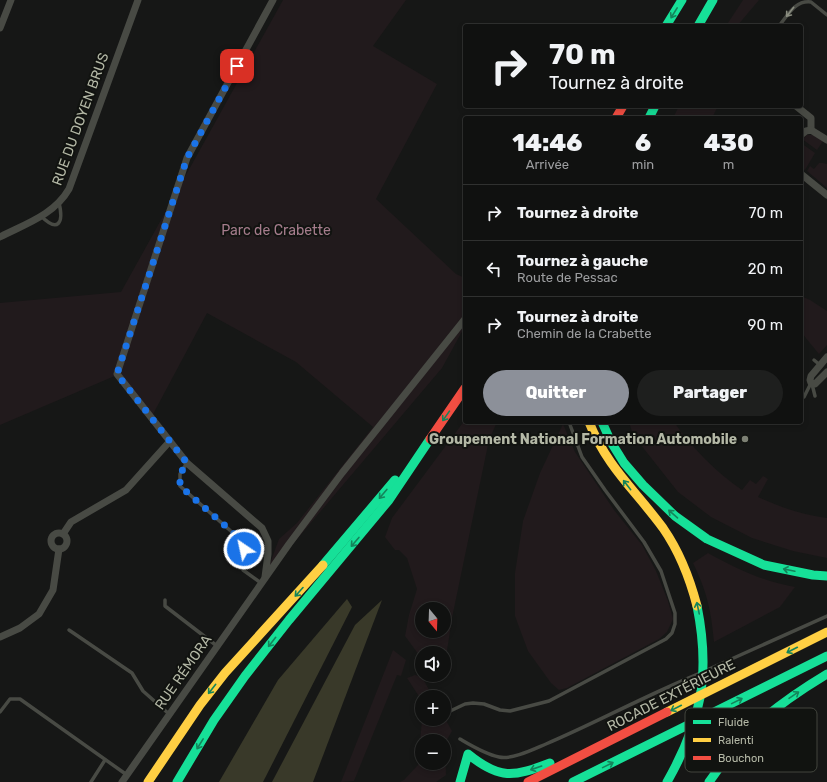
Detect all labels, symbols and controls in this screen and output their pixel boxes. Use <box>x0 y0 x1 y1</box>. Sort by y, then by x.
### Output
one-way arrow <box>786 6 794 17</box>
one-way arrow <box>670 7 678 19</box>
text: 70 m <box>549 38 616 71</box>
icon: right <box>483 40 535 92</box>
pin <box>220 49 254 83</box>
street label: RUE DU DOYEN BRUS <box>48 50 113 188</box>
icon: arrive <box>226 55 248 77</box>
text: Tournez à droite <box>549 72 684 94</box>
text: 14:46 <box>512 129 582 157</box>
text: 6 <box>635 129 651 157</box>
text: 430 <box>704 129 754 157</box>
text: Arrivée <box>526 157 569 172</box>
text: min <box>632 157 654 172</box>
text: m <box>723 157 734 172</box>
icon: right <box>483 202 505 224</box>
text: Tournez à droite <box>517 204 638 222</box>
text: 70 m <box>749 204 783 222</box>
park label: Parc de Crabette <box>221 222 331 239</box>
text: Tournez à gauche <box>517 252 648 270</box>
icon: left <box>483 258 505 280</box>
text: 20 m <box>748 260 783 278</box>
text: Route de Pessac <box>517 270 618 285</box>
text: Tournez à droite <box>517 308 638 326</box>
icon: right <box>483 314 505 336</box>
text: 90 m <box>748 316 783 334</box>
text: Chemin de la Crabette <box>517 326 651 341</box>
button: Quitter <box>483 370 629 416</box>
button: Partager <box>637 370 783 416</box>
one-way arrow <box>442 410 450 421</box>
place label: Groupement National Formation Automobile <box>429 431 737 448</box>
marker: Groupement National Formation Automobile <box>740 434 750 444</box>
one-way arrow <box>623 479 631 490</box>
one-way arrow <box>379 488 388 499</box>
one-way arrow <box>668 509 679 518</box>
position arrow <box>223 528 265 570</box>
one-way arrow <box>350 537 359 548</box>
one-way arrow <box>782 566 795 574</box>
one-way arrow <box>295 587 304 597</box>
north arrow <box>415 602 451 638</box>
map controls <box>415 602 451 770</box>
one-way arrow <box>694 602 702 615</box>
street label: RUE RÉMORA <box>150 630 216 713</box>
one-way arrow <box>267 637 276 648</box>
button: sound <box>415 646 451 682</box>
one-way arrow <box>786 646 798 654</box>
street label: ROCADE EXTÉRIEURE <box>604 655 738 735</box>
one-way arrow <box>208 684 216 695</box>
button: + <box>415 690 451 726</box>
one-way arrow <box>789 691 800 699</box>
one-way arrow <box>731 697 743 704</box>
one-way arrow <box>670 705 682 712</box>
legend <box>685 708 817 772</box>
text: Fluide <box>718 716 749 729</box>
button: − <box>415 734 451 770</box>
text: Ralenti <box>718 734 754 747</box>
one-way arrow <box>196 738 204 749</box>
text: Bouchon <box>718 752 764 765</box>
one-way arrow <box>602 761 614 768</box>
one-way arrow <box>530 765 542 773</box>

